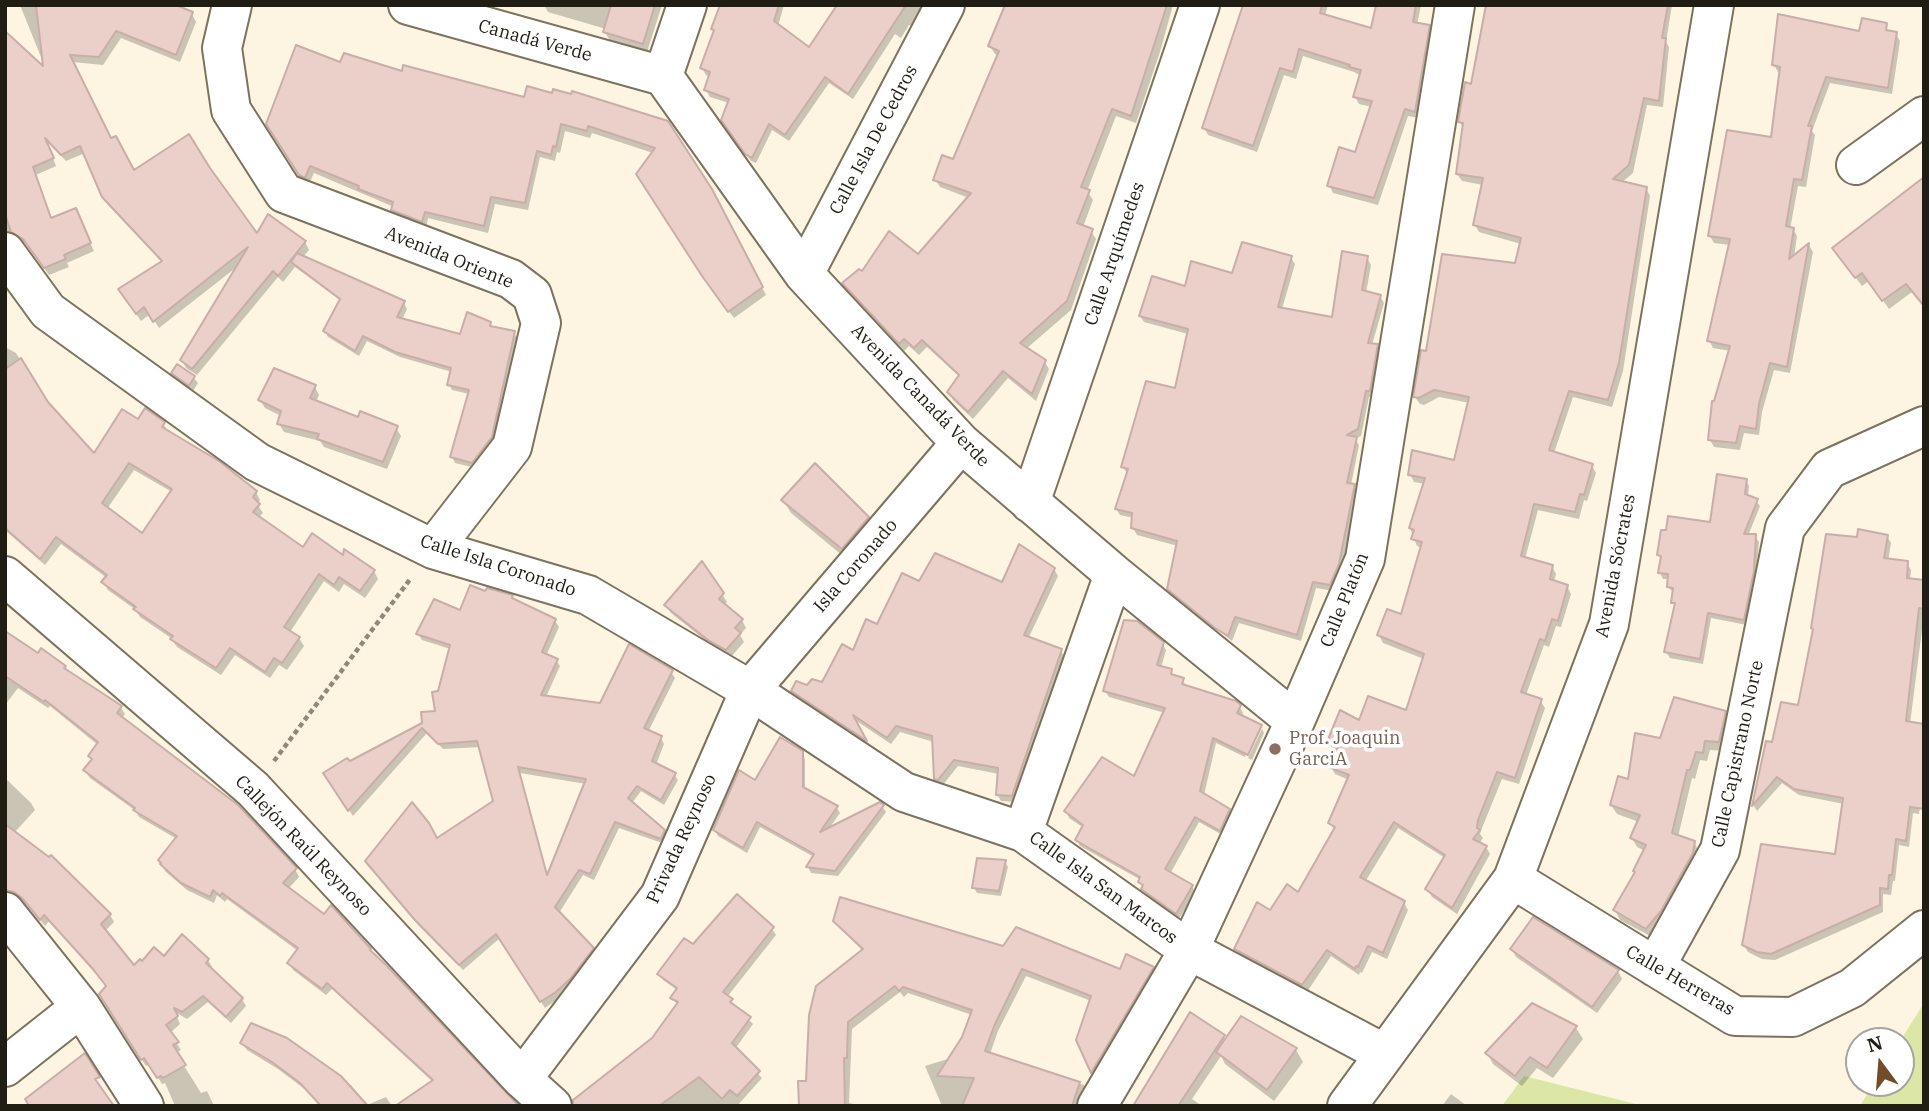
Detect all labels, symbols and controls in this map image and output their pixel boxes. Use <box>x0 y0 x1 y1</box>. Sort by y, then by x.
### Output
street label: Canadá Verde <box>476 15 594 67</box>
street label: Calle Isla De Cedros <box>825 62 923 218</box>
street label: Calle Arquímedes <box>1080 179 1150 329</box>
street label: Avenida Oriente <box>382 222 516 294</box>
street label: Avenida Canadá Verde <box>846 320 994 472</box>
street label: Avenida Sócrates <box>1591 492 1641 640</box>
street label: Isla Coronado <box>810 515 902 617</box>
street label: Calle Isla Coronado <box>417 531 579 601</box>
street label: Calle Platón <box>1316 549 1374 651</box>
street label: Calle Capistrano Norte <box>1708 658 1768 850</box>
place label: Prof. Joaquin GarciA <box>1289 728 1401 770</box>
marker: Prof. Joaquin GarciA <box>1267 741 1283 757</box>
street label: Callejón Raúl Reynoso <box>230 771 376 921</box>
street label: Privada Reynoso <box>643 771 721 907</box>
street label: Calle Isla San Marcos <box>1025 827 1181 949</box>
street label: Calle Herreras <box>1622 941 1738 1021</box>
north arrow <box>1845 1027 1915 1097</box>
text: N <box>1864 1030 1885 1057</box>

